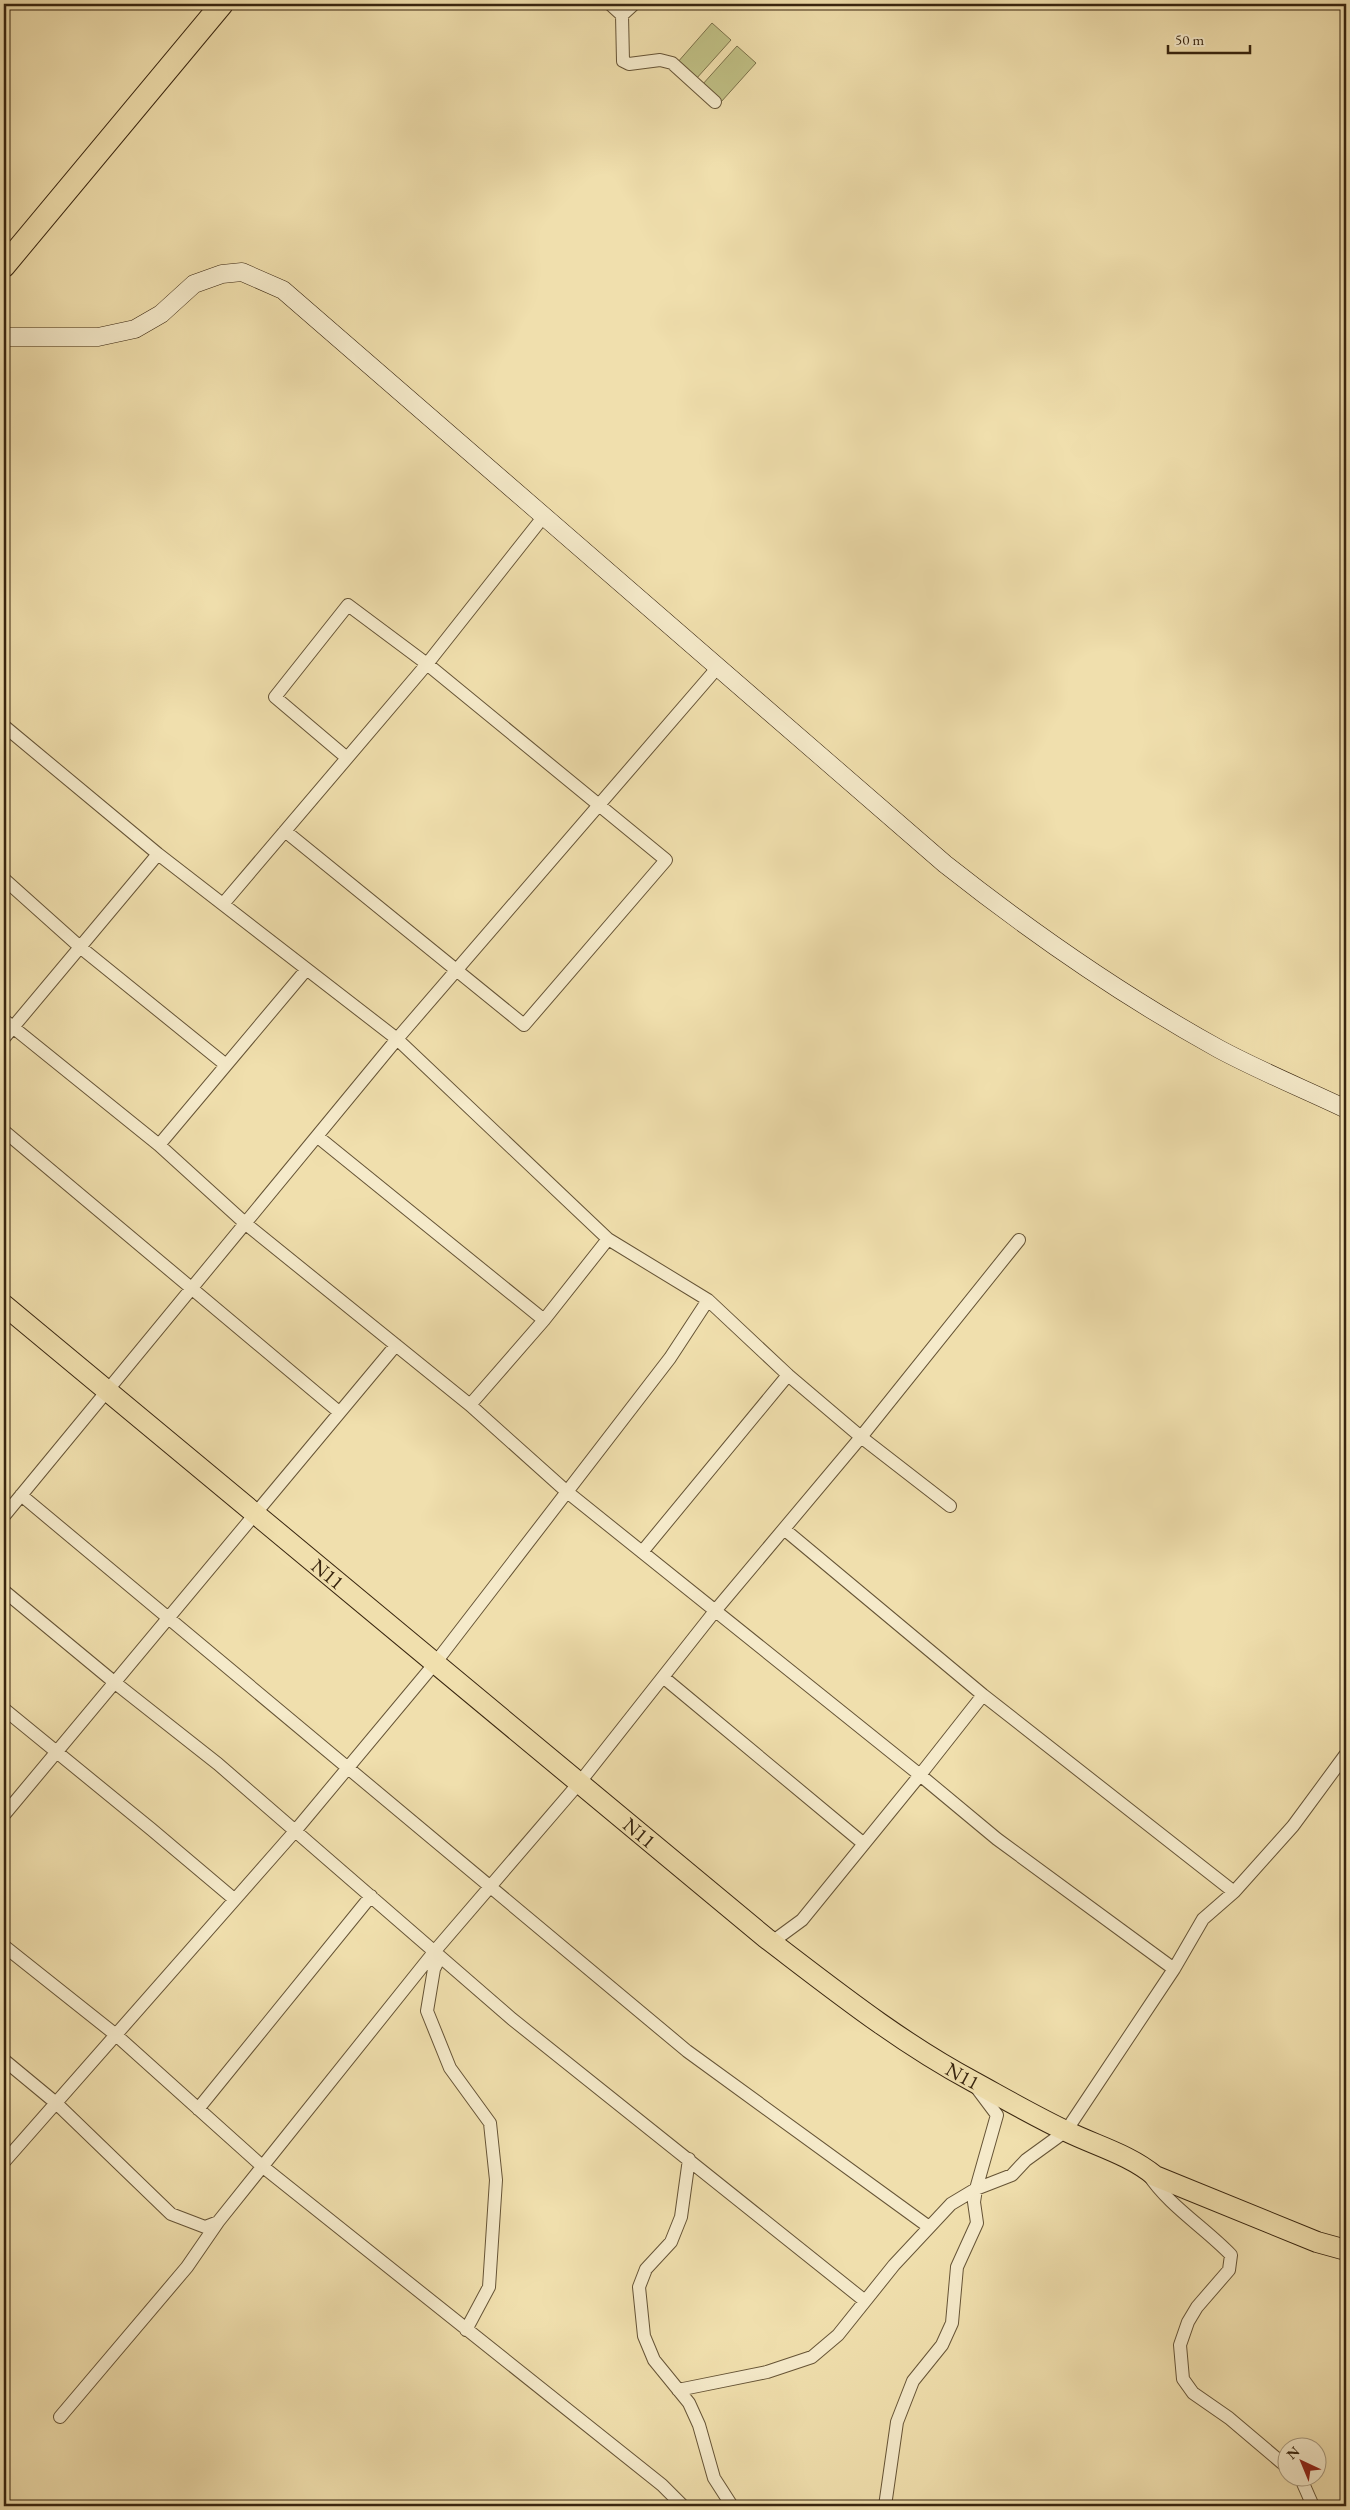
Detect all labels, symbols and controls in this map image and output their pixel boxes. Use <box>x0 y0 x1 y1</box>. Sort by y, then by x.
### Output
scale bar <box>1168 22 1250 54</box>
text: 50 m <box>1175 30 1204 49</box>
street label: N11 <box>306 1553 350 1595</box>
street label: N11 <box>618 1812 661 1854</box>
street label: N11 <box>941 2056 984 2096</box>
north arrow <box>1278 2438 1328 2488</box>
text: N <box>1283 2442 1304 2463</box>

